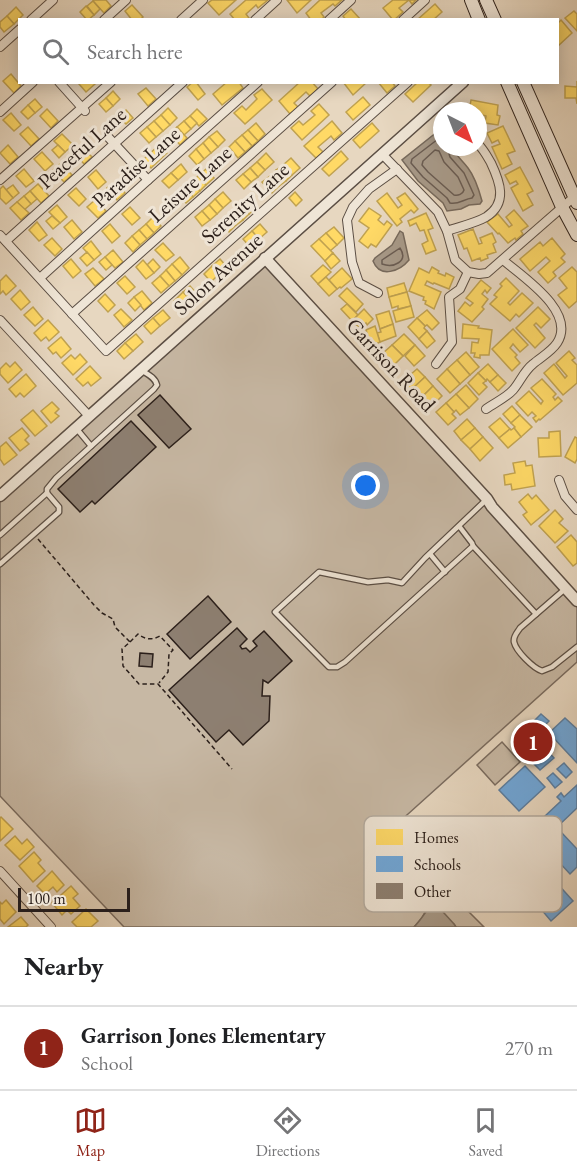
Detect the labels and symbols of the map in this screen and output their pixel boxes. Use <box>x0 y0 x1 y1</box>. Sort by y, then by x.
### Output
street label: Peaceful Lane <box>32 101 132 195</box>
north arrow <box>433 102 487 156</box>
street label: Paradise Lane <box>86 120 185 213</box>
street label: Leisure Lane <box>142 139 237 228</box>
street label: Serenity Lane <box>195 156 294 249</box>
street label: Solon Avenue <box>167 227 268 321</box>
street label: Garrison Road <box>341 312 442 418</box>
your location <box>351 471 380 500</box>
pin: 1 <box>514 720 552 764</box>
legend <box>364 816 562 912</box>
text: Homes <box>414 827 459 848</box>
text: Schools <box>414 854 461 875</box>
text: Other <box>414 881 452 902</box>
scale bar <box>18 885 130 912</box>

